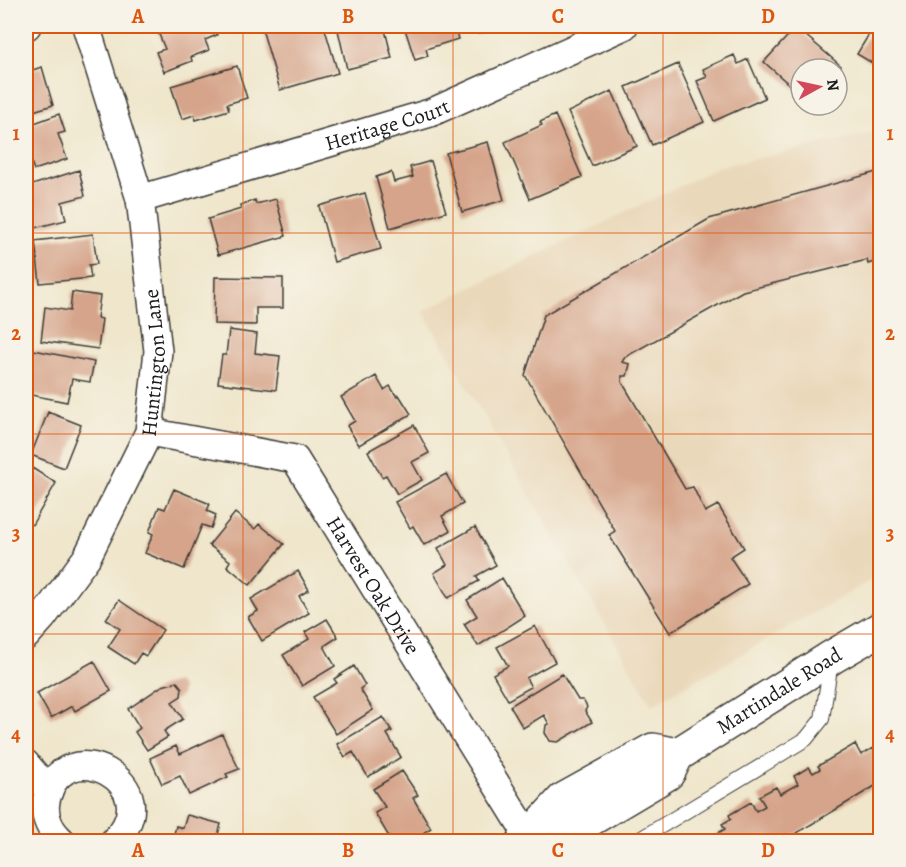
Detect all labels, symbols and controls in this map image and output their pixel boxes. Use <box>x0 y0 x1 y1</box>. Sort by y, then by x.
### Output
text: A <box>131 3 145 30</box>
text: B <box>342 3 354 30</box>
text: C <box>552 3 564 30</box>
text: D <box>761 3 775 30</box>
north arrow <box>789 57 849 117</box>
text: N <box>821 78 845 93</box>
street label: Heritage Court <box>321 92 454 157</box>
text: 1 <box>12 120 20 147</box>
text: 1 <box>886 120 894 147</box>
street label: Huntington Lane <box>135 288 172 438</box>
text: 2 <box>11 320 21 347</box>
text: 2 <box>885 320 895 347</box>
street label: Harvest Oak Drive <box>320 511 427 660</box>
text: 3 <box>12 520 20 547</box>
text: 3 <box>886 520 894 547</box>
street label: Martindale Road <box>711 640 847 741</box>
text: 4 <box>11 721 21 748</box>
text: 4 <box>885 721 895 748</box>
text: A <box>131 837 145 864</box>
text: B <box>342 837 354 864</box>
text: C <box>552 837 564 864</box>
text: D <box>761 837 775 864</box>

